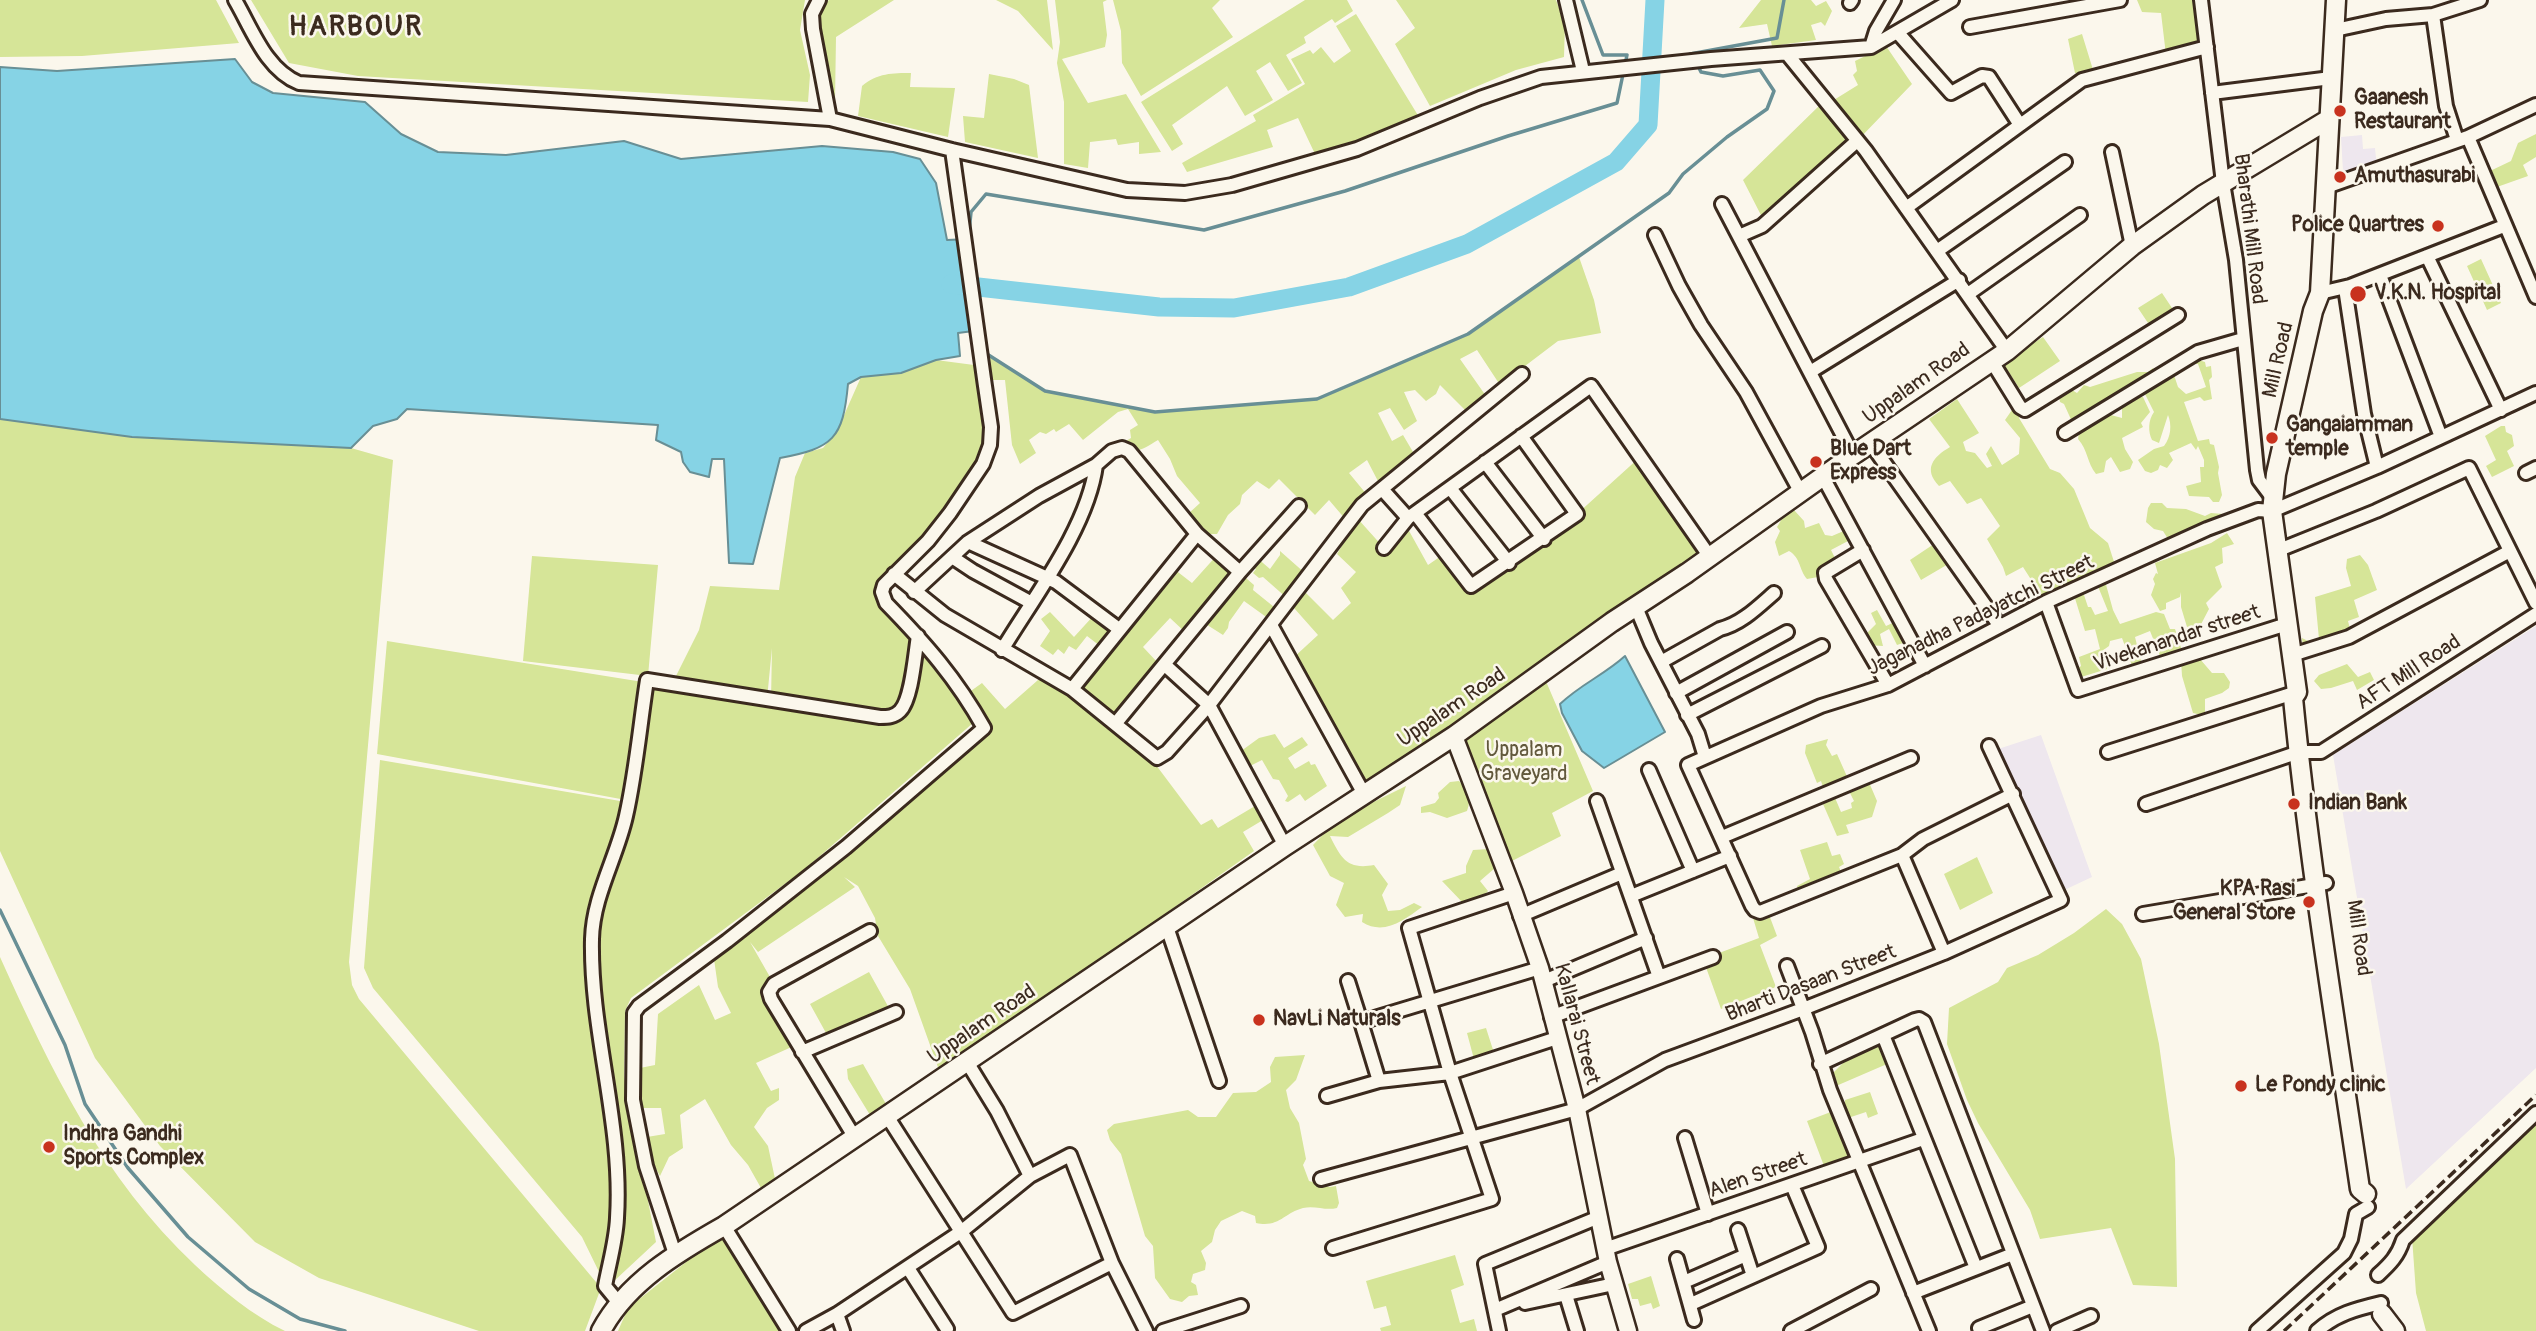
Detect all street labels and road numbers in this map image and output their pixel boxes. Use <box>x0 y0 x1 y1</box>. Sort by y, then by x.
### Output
street label: Bharathi Mill Road <box>2227 152 2271 306</box>
street label: Mill Road <box>2258 320 2300 400</box>
street label: Uppalam Road <box>1859 338 1975 430</box>
street label: Jaganadha Padayatchi Street <box>1864 550 2098 682</box>
street label: Vivekanandar street <box>2090 600 2264 678</box>
street label: AFT Mill Road <box>2352 630 2466 716</box>
street label: Uppalam Road <box>1393 663 1511 753</box>
street label: Mill Road <box>2340 898 2376 978</box>
street label: Bharti Dasaan Street <box>1722 940 1900 1028</box>
street label: Kallarai Street <box>1548 961 1604 1087</box>
street label: Uppalam Road <box>923 980 1041 1070</box>
street label: Alen Street <box>1706 1147 1810 1205</box>

